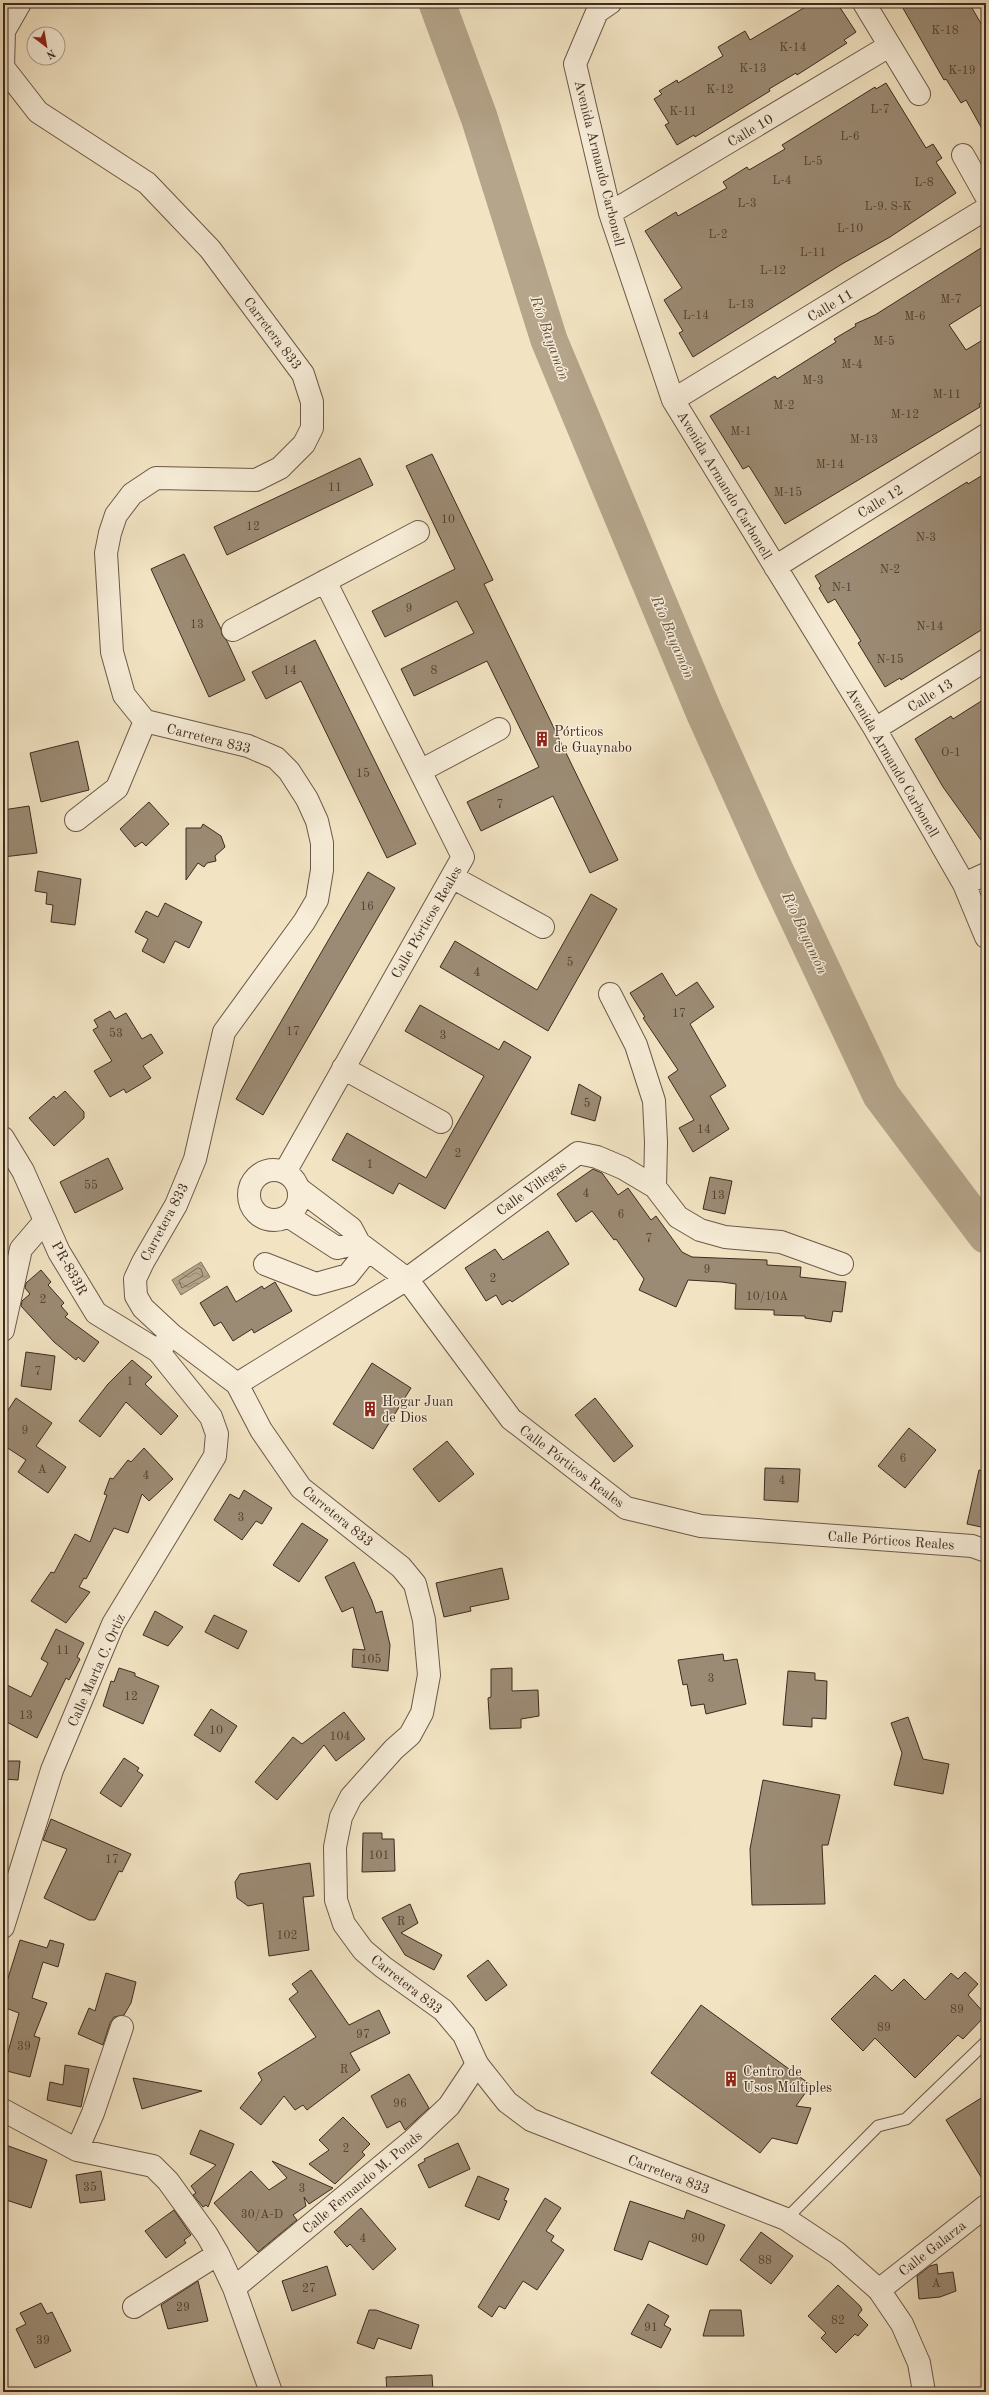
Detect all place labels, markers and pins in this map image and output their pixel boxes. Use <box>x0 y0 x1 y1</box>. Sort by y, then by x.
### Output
place label: Pórticos de Guaynabo <box>554 725 632 755</box>
building icon: Pórticos de Guaynabo <box>533 730 551 748</box>
place label: Hogar Juan de Dios <box>382 1395 454 1425</box>
building icon: Hogar Juan de Dios <box>361 1400 379 1418</box>
place label: Centro de Usos Múltiples <box>743 2065 832 2095</box>
building icon: Centro de Usos Múltiples <box>722 2070 740 2088</box>

